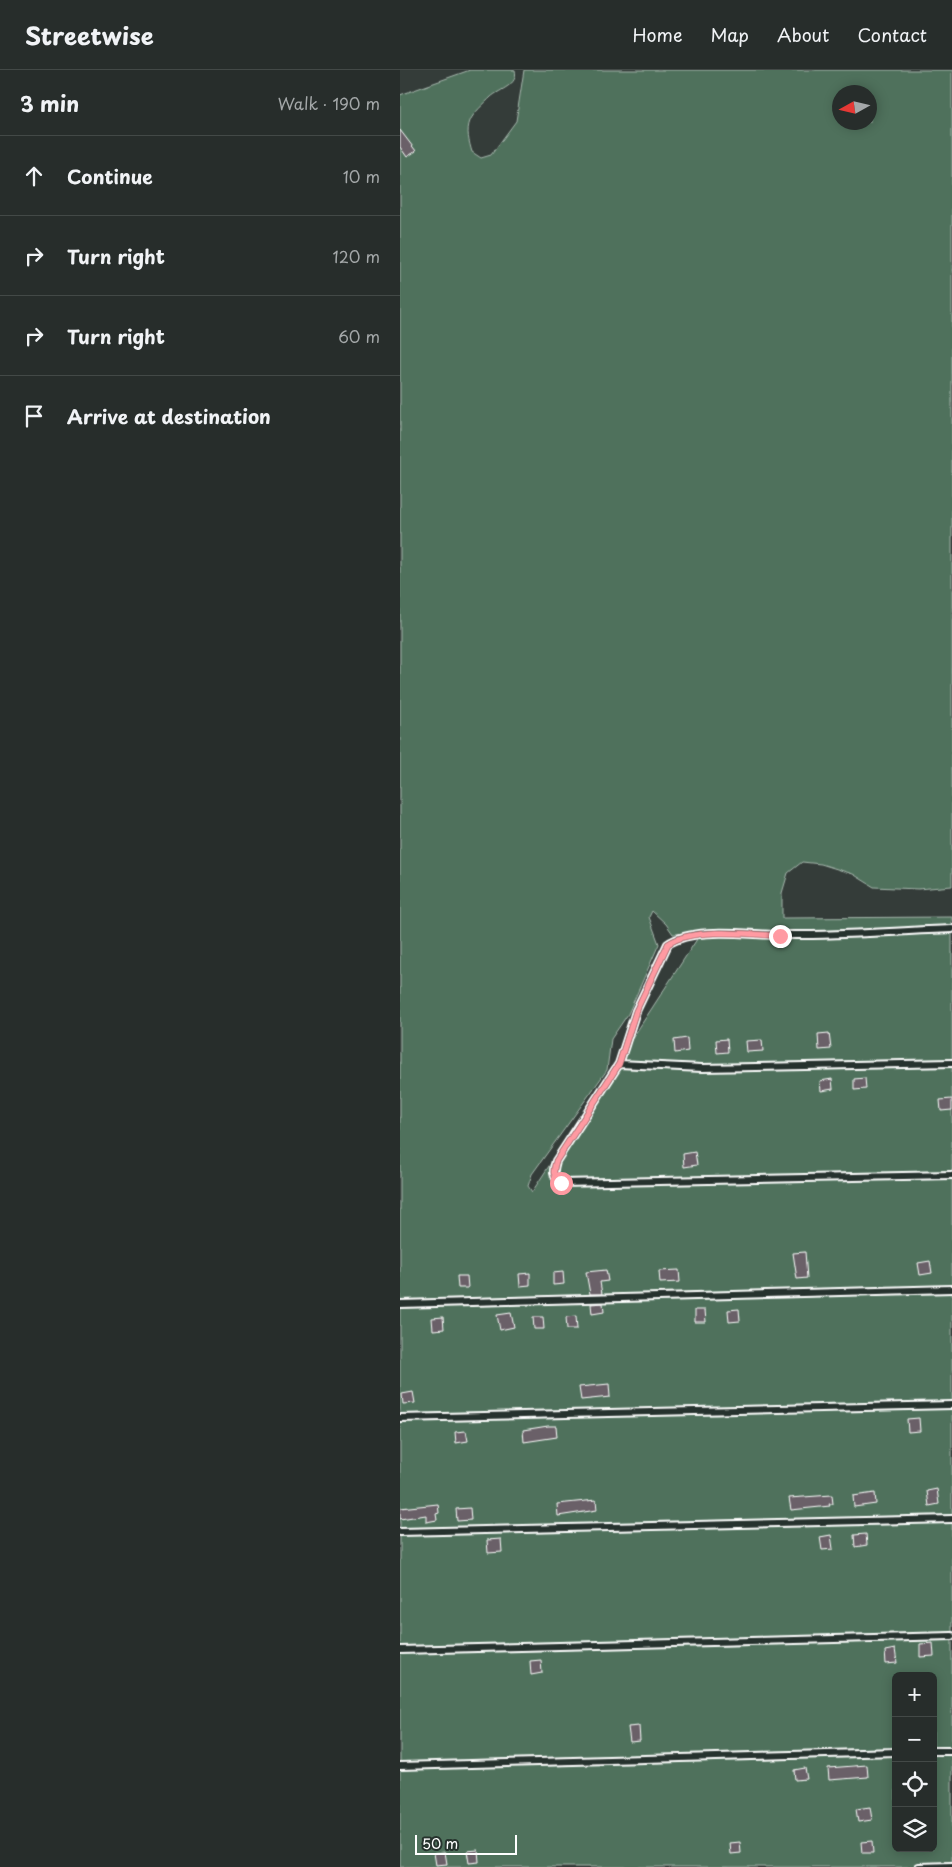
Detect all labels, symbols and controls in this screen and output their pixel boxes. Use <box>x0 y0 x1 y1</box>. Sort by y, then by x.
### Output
text: Streetwise <box>25 17 154 53</box>
text: Home <box>632 21 682 48</box>
text: Map <box>710 21 749 48</box>
text: About <box>777 21 829 48</box>
text: Contact <box>857 21 927 48</box>
north arrow <box>832 85 877 130</box>
text: 3 min <box>20 87 79 119</box>
text: Walk · 190 m <box>278 91 380 115</box>
icon: ahead <box>20 162 48 190</box>
text: Continue <box>67 162 153 190</box>
text: 10 m <box>343 164 380 188</box>
icon: right <box>20 242 48 270</box>
text: Turn right <box>67 242 165 270</box>
text: 120 m <box>333 244 380 268</box>
icon: right <box>20 322 48 350</box>
text: Turn right <box>67 322 165 350</box>
text: 60 m <box>338 324 380 348</box>
icon: arrive <box>20 402 48 430</box>
text: Arrive at destination <box>67 402 271 430</box>
route end <box>769 925 792 948</box>
route start <box>550 1172 573 1195</box>
map controls <box>892 1672 937 1852</box>
button: + <box>892 1672 937 1717</box>
button: − <box>892 1717 937 1762</box>
button: locate <box>892 1762 937 1807</box>
button: layers <box>892 1807 937 1852</box>
scale bar <box>415 1832 518 1855</box>
text: 50 m <box>422 1833 458 1854</box>

